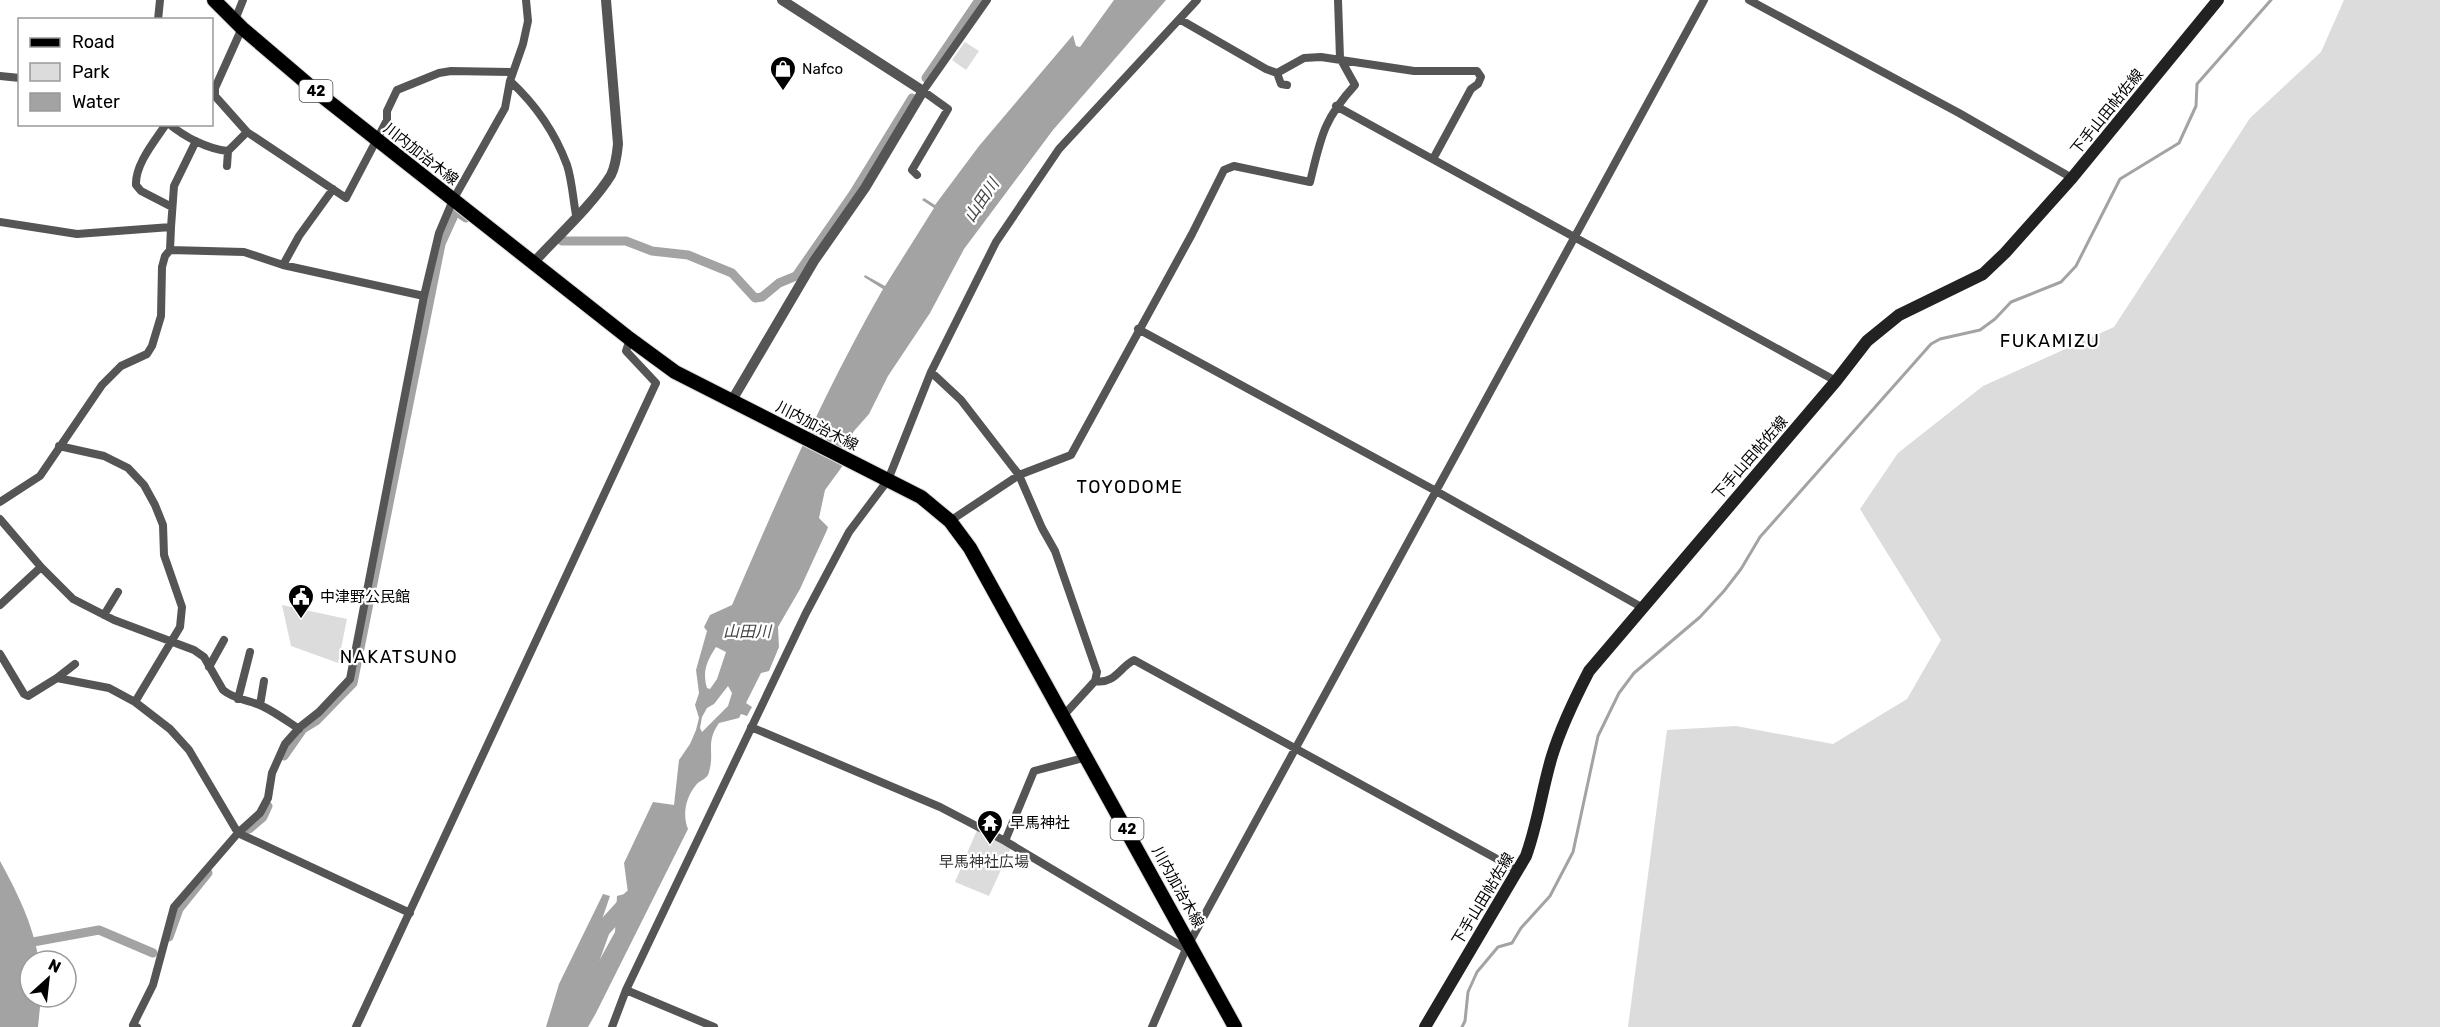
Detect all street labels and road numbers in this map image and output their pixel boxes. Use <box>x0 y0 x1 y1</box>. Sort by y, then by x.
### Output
street label: 下手山田帖佐線 <box>2067 66 2147 158</box>
road number: 42 <box>300 80 332 102</box>
street label: 川内加治木線 <box>380 119 462 189</box>
street label: 川内加治木線 <box>773 398 861 454</box>
street label: 下手山田帖佐線 <box>1709 412 1791 504</box>
road number: 42 <box>1110 818 1144 840</box>
street label: 川内加治木線 <box>1148 843 1208 931</box>
street label: 下手山田帖佐線 <box>1448 849 1518 949</box>

